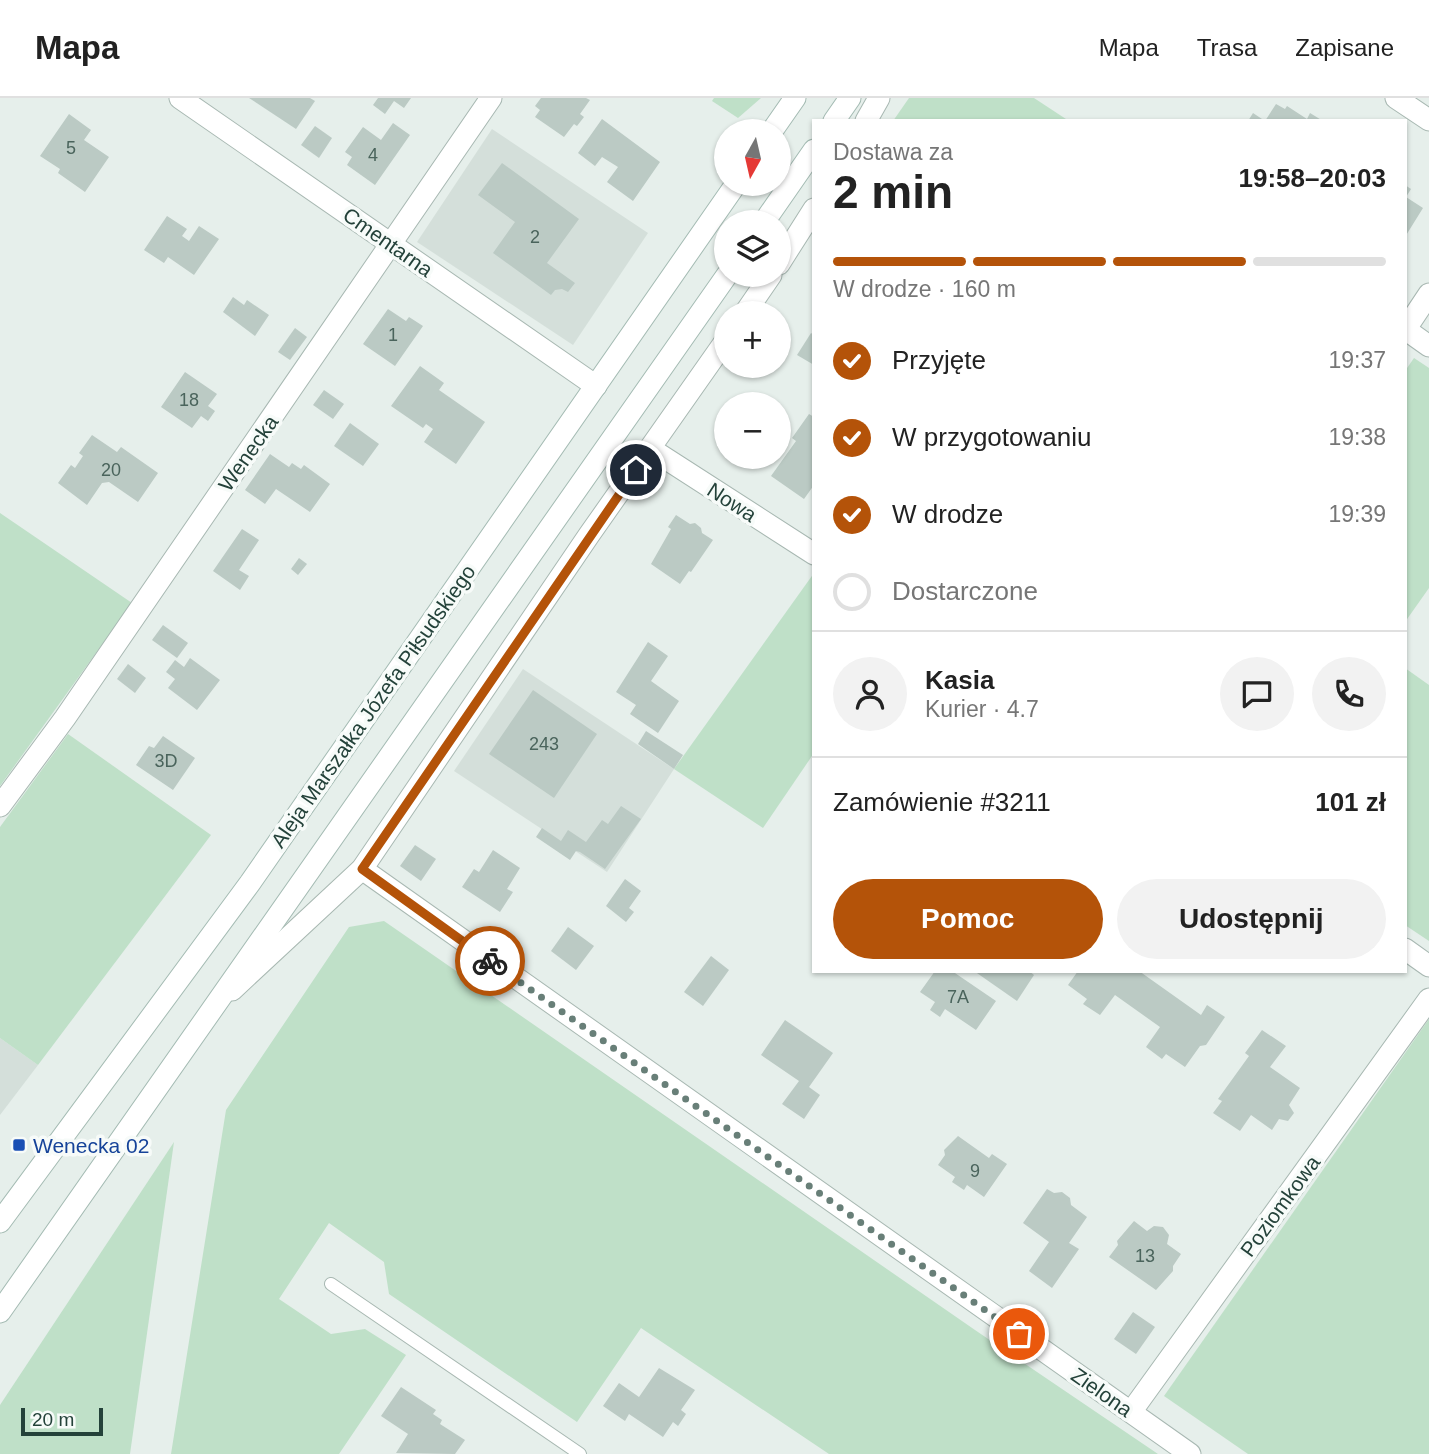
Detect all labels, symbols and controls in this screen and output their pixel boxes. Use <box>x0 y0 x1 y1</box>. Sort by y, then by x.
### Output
text: Mapa <box>35 29 119 66</box>
text: Mapa <box>1099 34 1159 61</box>
text: Trasa <box>1197 34 1257 61</box>
text: Zapisane <box>1295 34 1394 61</box>
north arrow <box>714 119 791 196</box>
map controls <box>714 119 791 469</box>
house number: 5 <box>66 138 76 158</box>
text: Dostawa za <box>833 139 953 165</box>
house number: 4 <box>368 145 378 165</box>
text: 19:58–20:03 <box>1239 163 1386 193</box>
text: 2 min <box>833 166 953 218</box>
street label: Cmentarna <box>339 203 437 281</box>
button: layers <box>714 210 791 287</box>
house number: 2 <box>530 227 540 247</box>
text: W drodze · 160 m <box>833 276 1016 302</box>
button: + <box>714 301 791 378</box>
house number: 1 <box>388 325 398 345</box>
icon: check <box>833 342 871 380</box>
text: Przyjęte <box>892 345 986 375</box>
text: 19:37 <box>1328 347 1386 373</box>
house number: 18 <box>179 390 199 410</box>
button: − <box>714 392 791 469</box>
street label: Wenecka <box>214 410 283 495</box>
icon: check <box>833 419 871 457</box>
text: W przygotowaniu <box>892 422 1091 452</box>
text: 19:38 <box>1328 424 1386 450</box>
pin <box>606 440 666 500</box>
icon: home <box>617 451 655 489</box>
house number: 20 <box>101 460 121 480</box>
street label: Nowa <box>703 478 761 526</box>
icon: check <box>833 496 871 534</box>
text: W drodze <box>892 499 1003 529</box>
text: 19:39 <box>1328 501 1386 527</box>
street label: Aleja Marszałka Józefa Piłsudskiego <box>266 560 480 852</box>
text: Dostarczone <box>892 576 1038 606</box>
button: person <box>833 657 907 731</box>
button: chat <box>1220 657 1294 731</box>
button: phone <box>1312 657 1386 731</box>
text: Kasia <box>925 665 994 695</box>
text: Kurier · 4.7 <box>925 696 1039 722</box>
house number: 243 <box>529 734 559 754</box>
house number: 3D <box>154 751 178 771</box>
text: Zamówienie #3211 <box>833 787 1051 817</box>
text: 101 zł <box>1315 787 1386 817</box>
button: Pomoc <box>833 879 1103 959</box>
button: Udostępnij <box>1117 879 1386 959</box>
courier <box>455 926 525 996</box>
icon: bike <box>471 942 509 980</box>
house number: 7A <box>947 987 969 1007</box>
place label: Wenecka 02 <box>33 1134 149 1157</box>
marker: Wenecka 02 <box>11 1137 27 1153</box>
street label: Poziomkowa <box>1236 1151 1324 1261</box>
house number: 9 <box>970 1161 980 1181</box>
house number: 13 <box>1135 1246 1155 1266</box>
pin <box>989 1304 1049 1364</box>
icon: bag <box>1000 1315 1038 1353</box>
street label: Zielona <box>1067 1363 1137 1421</box>
scale bar <box>21 1405 103 1437</box>
text: 20 m <box>32 1409 74 1430</box>

